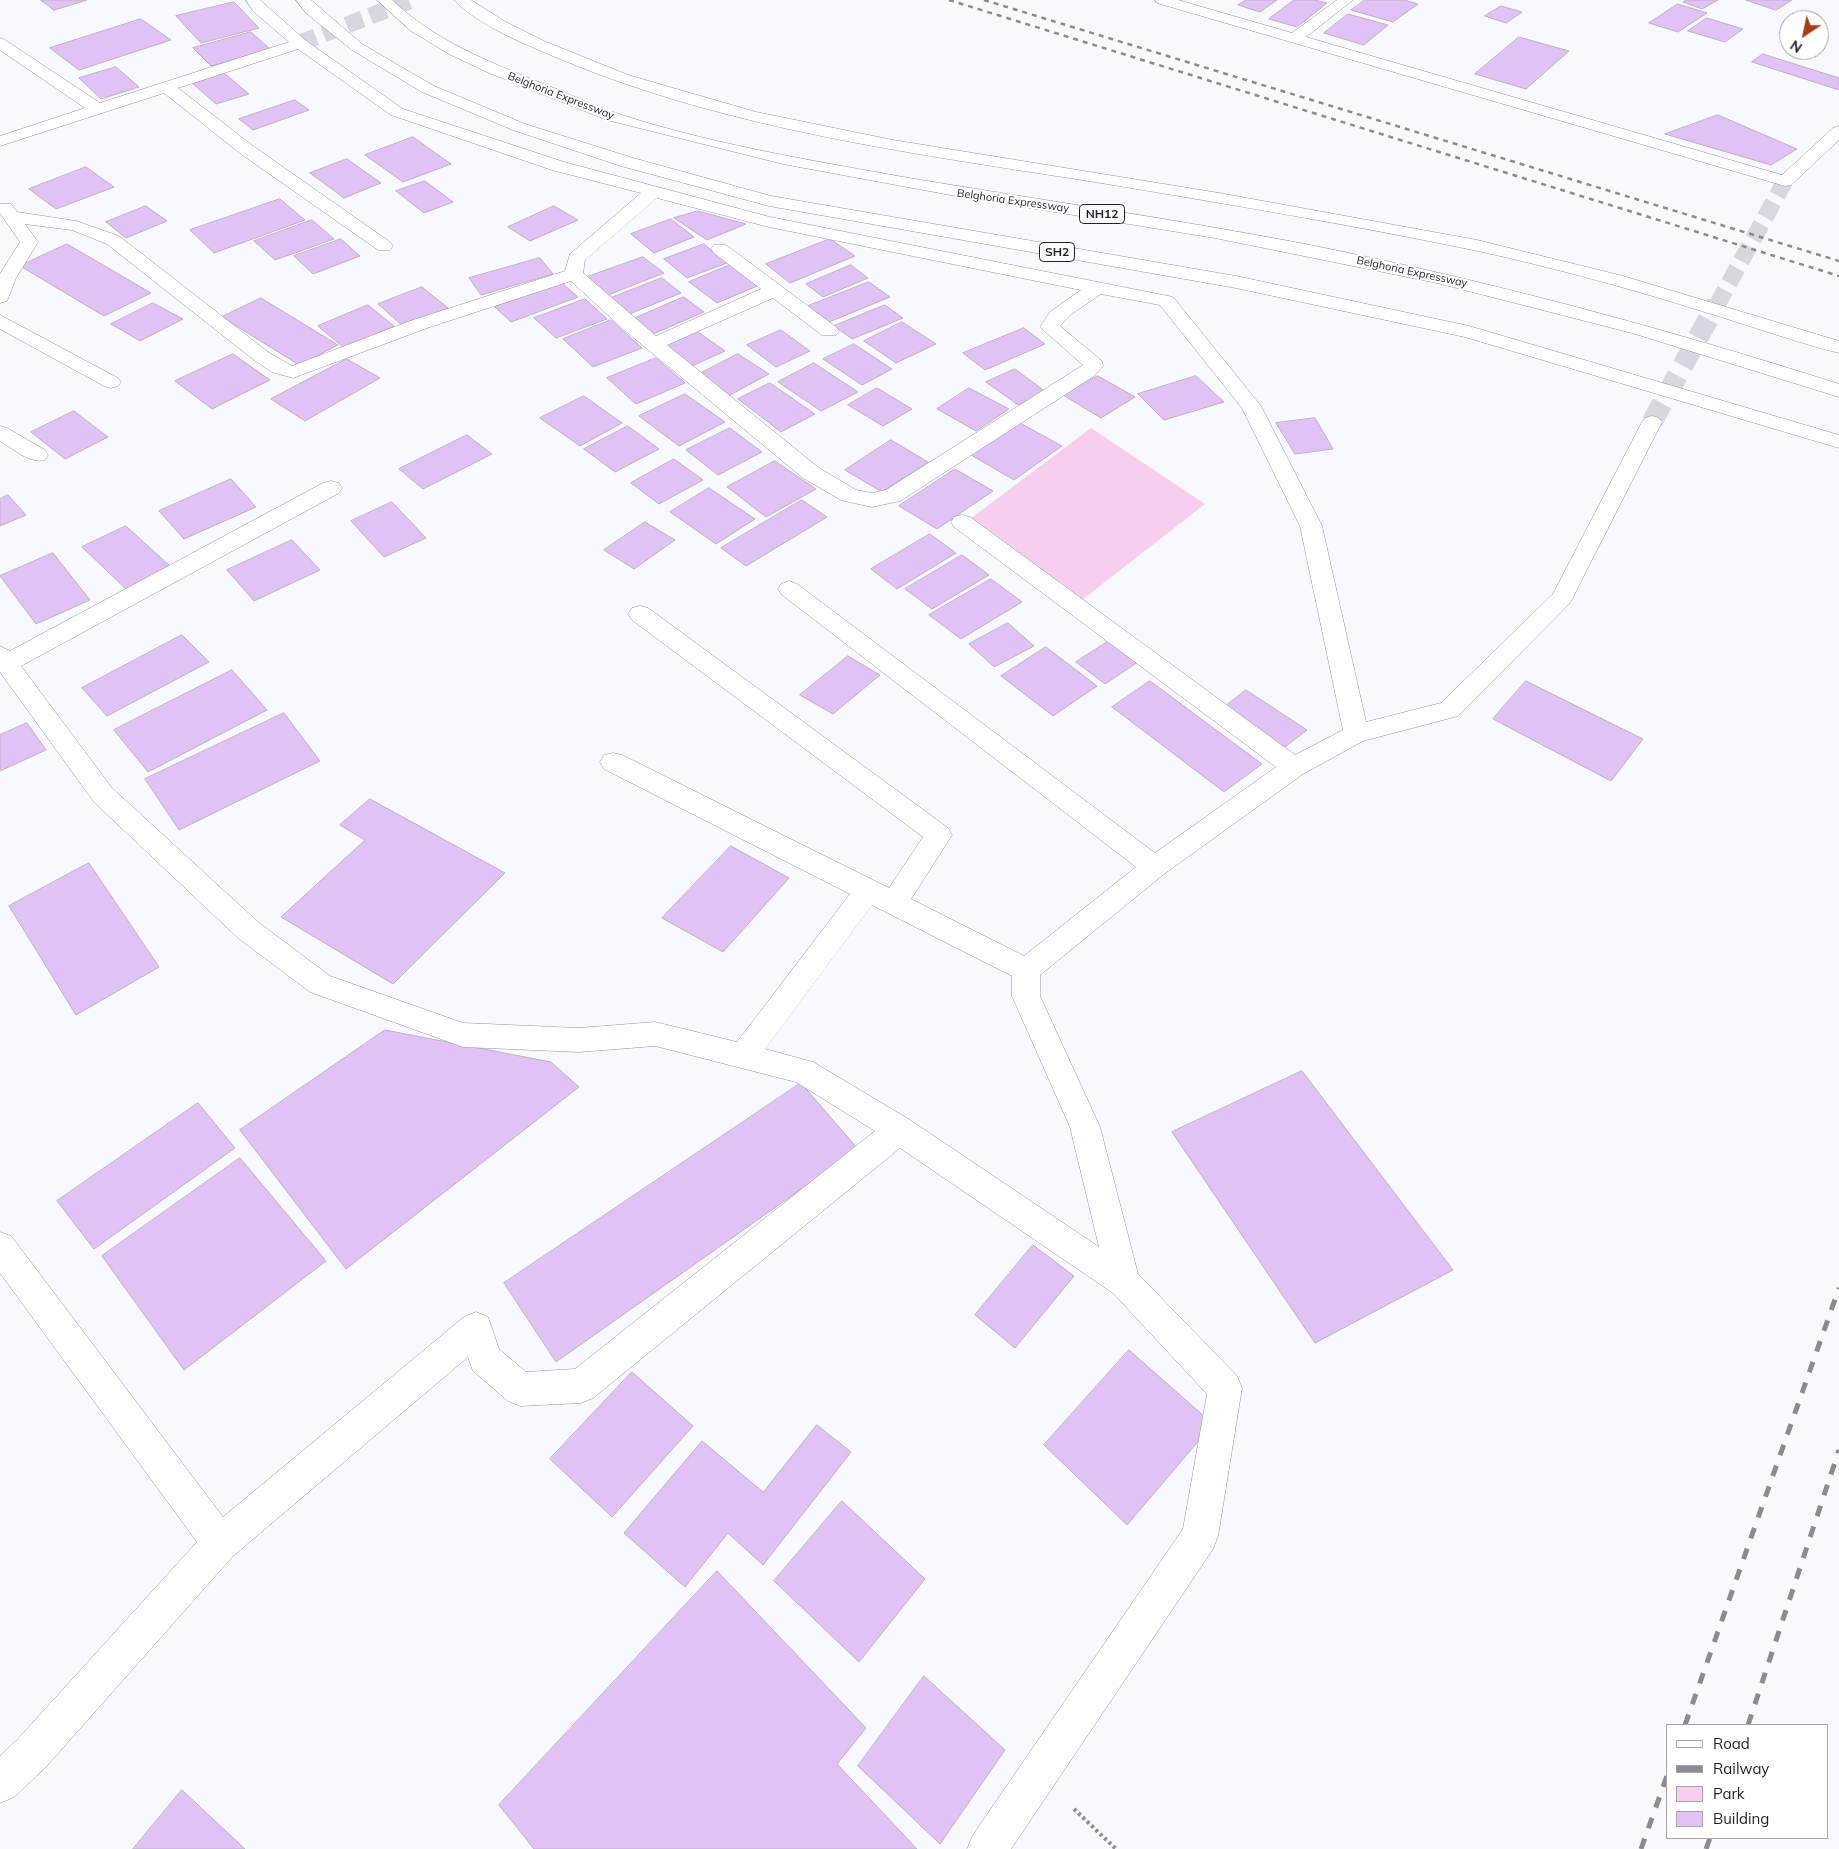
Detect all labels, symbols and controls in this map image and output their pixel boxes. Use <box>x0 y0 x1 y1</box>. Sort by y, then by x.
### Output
north arrow <box>1779 10 1829 60</box>
text: N <box>1787 36 1806 57</box>
street label: Belghoria Expressway <box>506 70 616 122</box>
street label: Belghoria Expressway <box>956 187 1070 215</box>
road number: NH12 <box>1080 204 1124 223</box>
road number: SH2 <box>1040 242 1074 262</box>
street label: Belghoria Expressway <box>1355 254 1469 290</box>
legend <box>1666 1724 1829 1839</box>
text: Road <box>1713 1734 1750 1753</box>
text: Railway <box>1713 1759 1769 1778</box>
text: Park <box>1713 1784 1745 1803</box>
text: Building <box>1713 1809 1769 1828</box>

